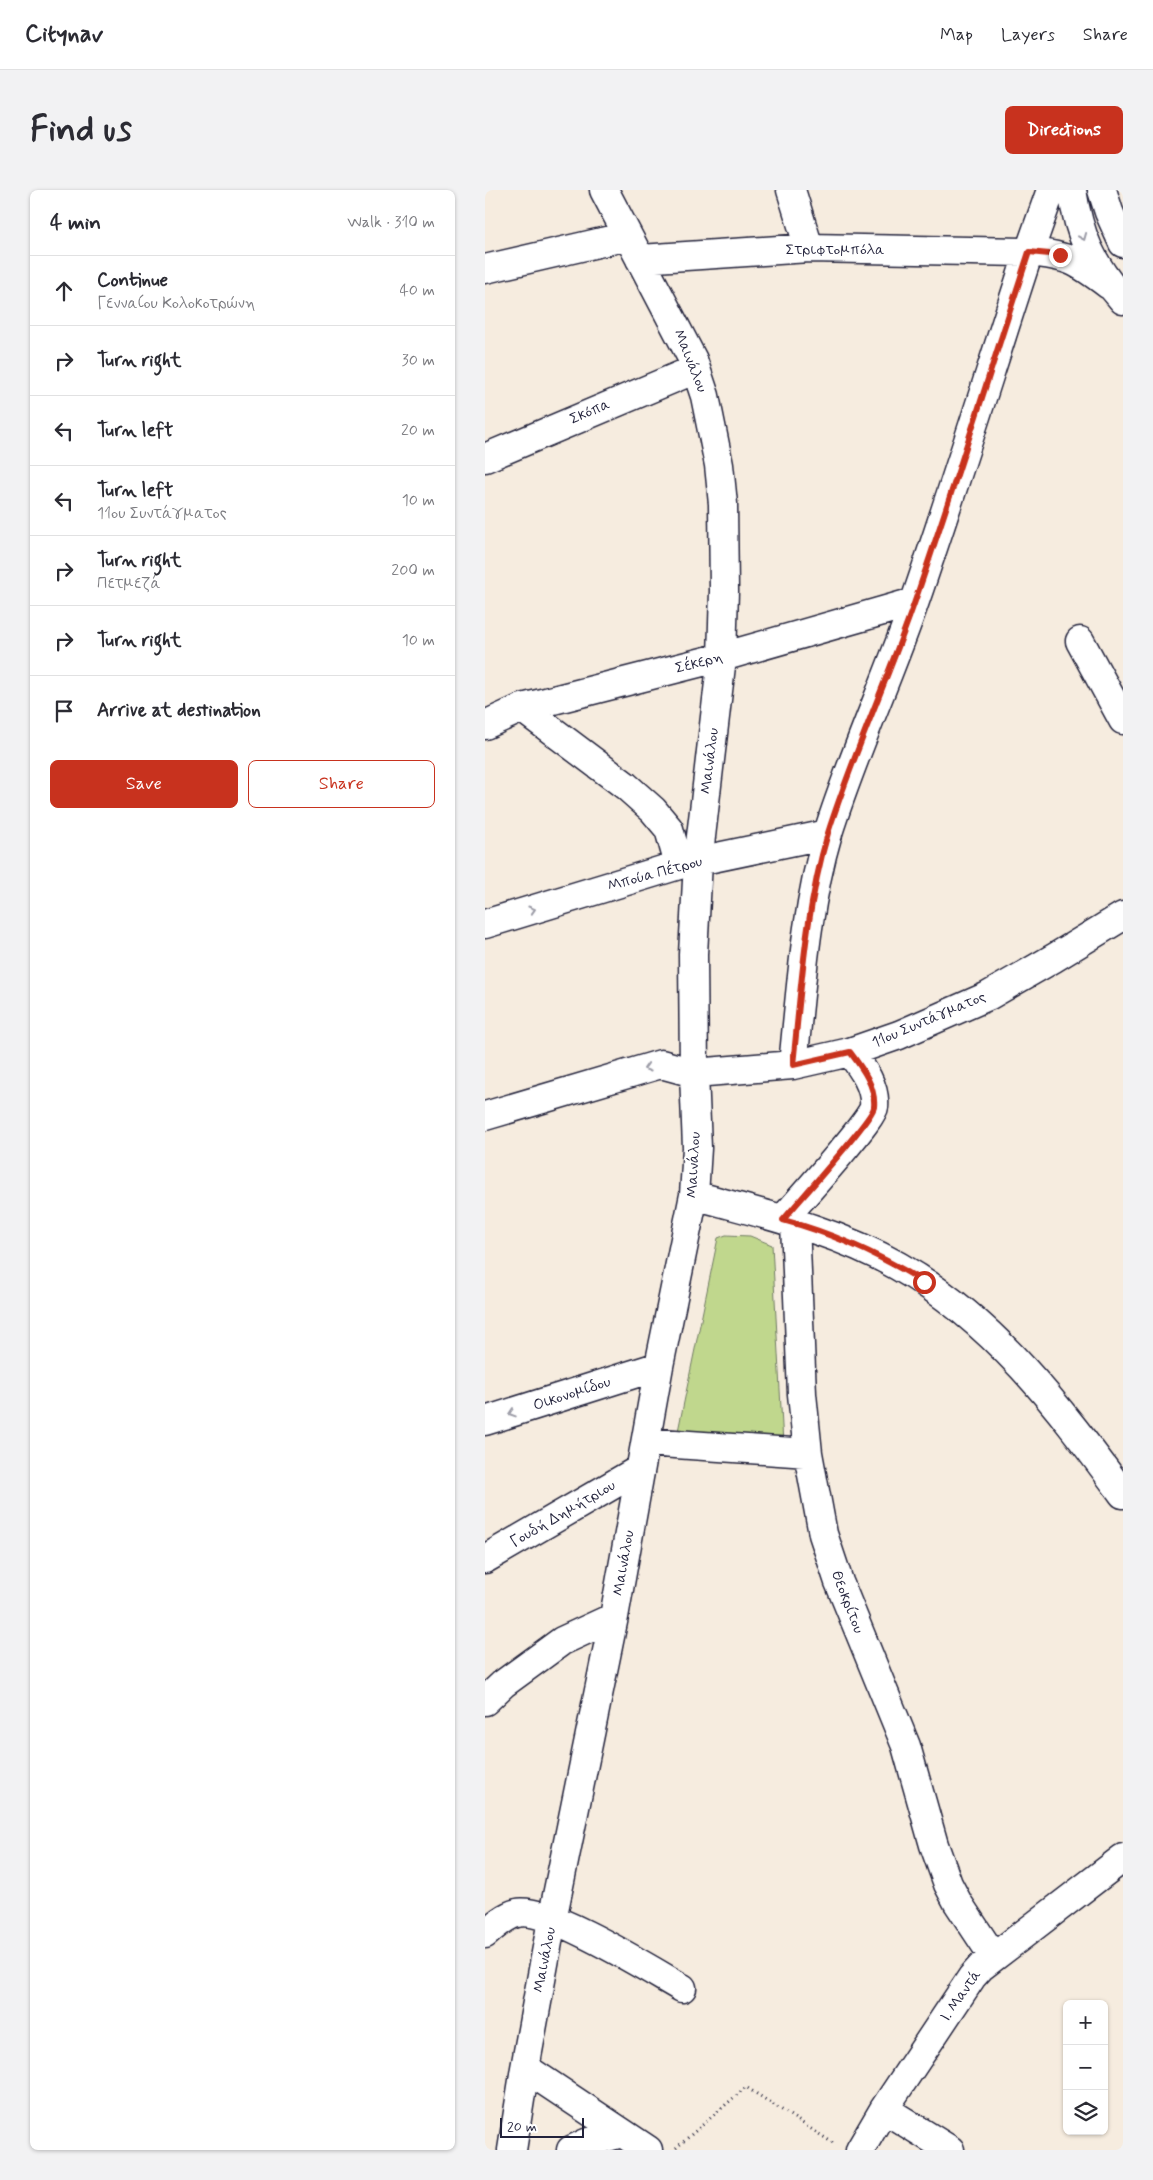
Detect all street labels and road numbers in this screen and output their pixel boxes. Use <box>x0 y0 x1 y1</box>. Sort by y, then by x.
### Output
street label: Στριφτομπόλα <box>785 240 885 260</box>
street label: Μαινάλου <box>668 326 712 396</box>
street label: Σκόπα <box>567 394 614 429</box>
street label: Σέκερη <box>673 647 725 679</box>
street label: Μαινάλου <box>696 727 724 795</box>
street label: Μπούα Πέτρου <box>605 852 705 896</box>
street label: 11ου Συντάγματος <box>869 987 989 1053</box>
street label: Μαινάλου <box>682 1131 706 1199</box>
street label: Οικονομίδου <box>531 1372 613 1416</box>
street label: Γουδή Δημήτριου <box>507 1476 620 1552</box>
street label: Μαινάλου <box>608 1528 640 1597</box>
street label: Θεοκρίτου <box>826 1568 868 1637</box>
street label: Μαινάλου <box>529 1925 561 1995</box>
street label: Ι. Μαντά <box>936 1966 986 2026</box>

